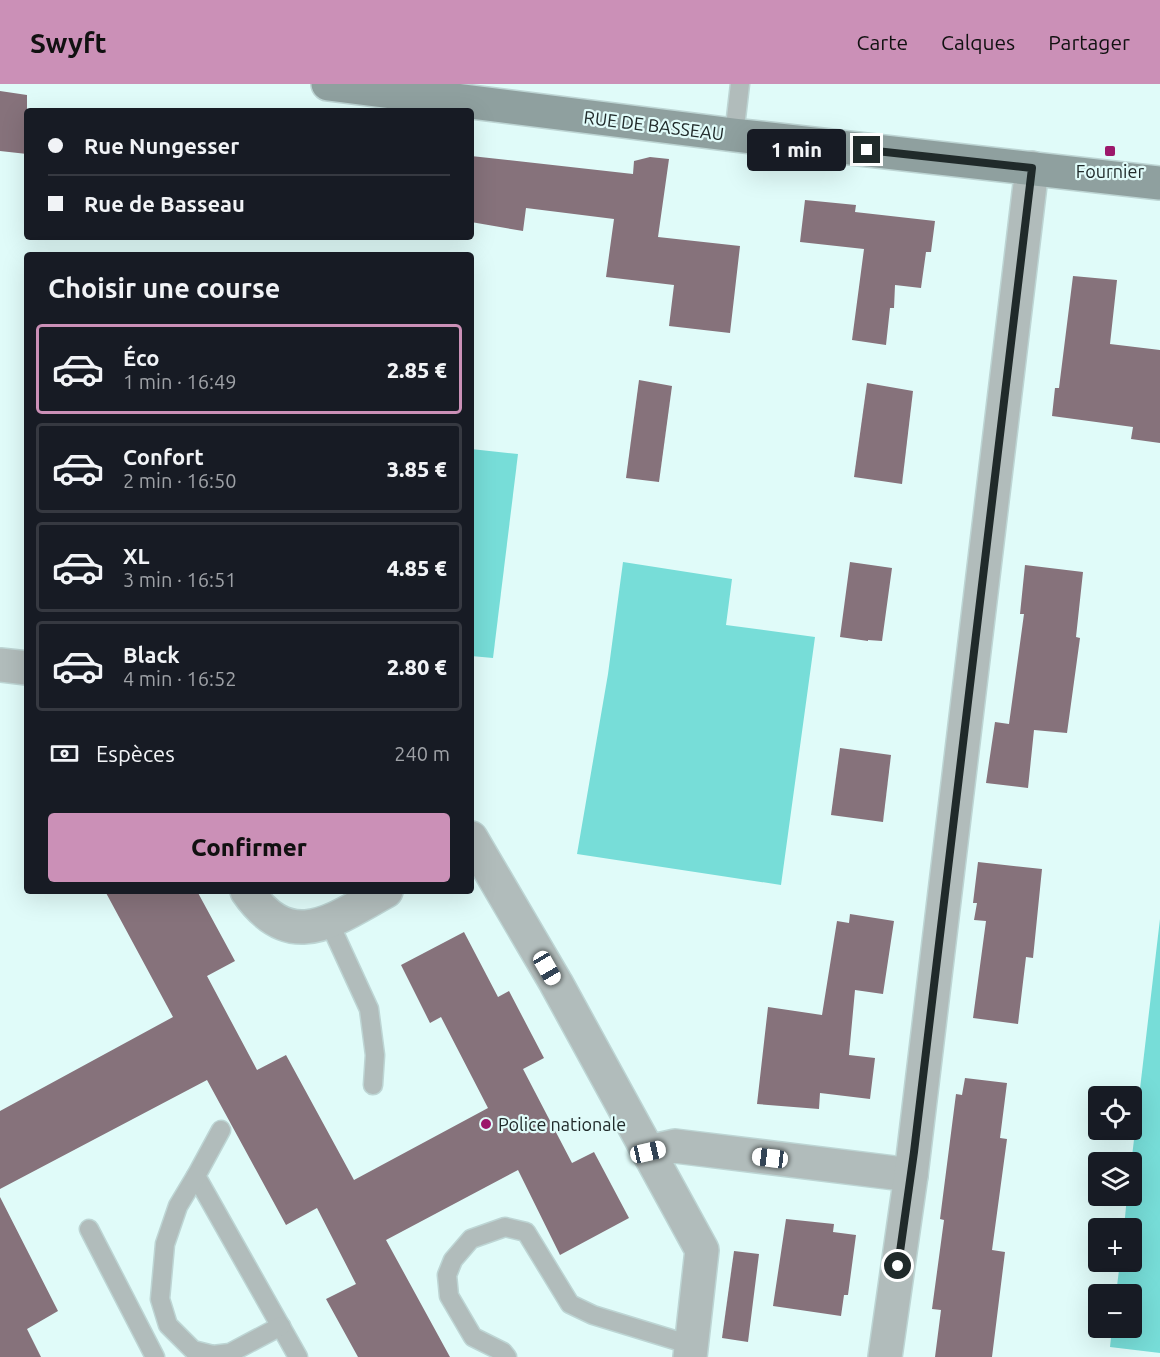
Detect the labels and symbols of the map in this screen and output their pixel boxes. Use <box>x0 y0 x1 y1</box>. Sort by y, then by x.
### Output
street label: RUE DE BASSEAU <box>583 106 725 144</box>
callout: 1 min <box>747 129 846 171</box>
route end <box>853 136 880 163</box>
marker: Fournier <box>1103 144 1117 158</box>
place label: Fournier <box>1076 161 1144 181</box>
car <box>530 948 564 988</box>
place label: Police nationale <box>498 1114 626 1134</box>
marker: Police nationale <box>479 1117 493 1131</box>
car <box>628 1139 668 1165</box>
car <box>751 1147 789 1169</box>
route start <box>884 1252 911 1279</box>

